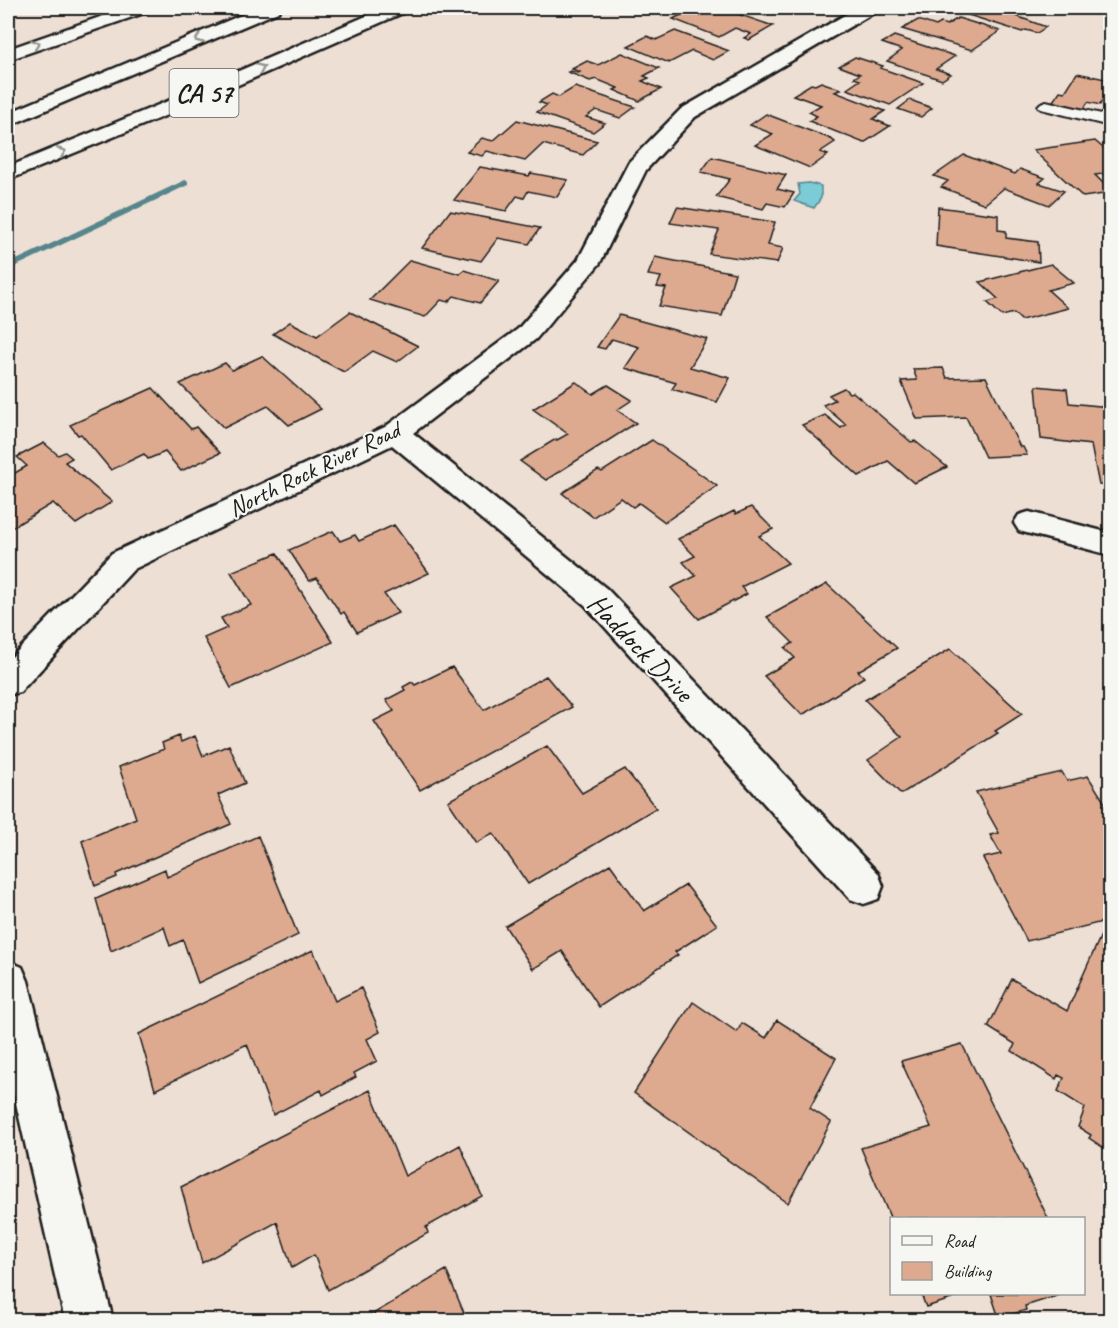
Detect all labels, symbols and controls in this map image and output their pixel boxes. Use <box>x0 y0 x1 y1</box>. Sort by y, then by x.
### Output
one-way arrow <box>195 32 206 44</box>
one-way arrow <box>31 39 41 52</box>
one-way arrow <box>254 63 265 75</box>
road number: CA 57 <box>170 69 238 117</box>
one-way arrow <box>55 147 66 159</box>
street label: North Rock River Road <box>224 413 408 523</box>
street label: Haddock Drive <box>580 586 702 710</box>
legend <box>890 1217 1085 1295</box>
text: Road <box>944 1230 977 1252</box>
text: Building <box>944 1260 993 1282</box>

